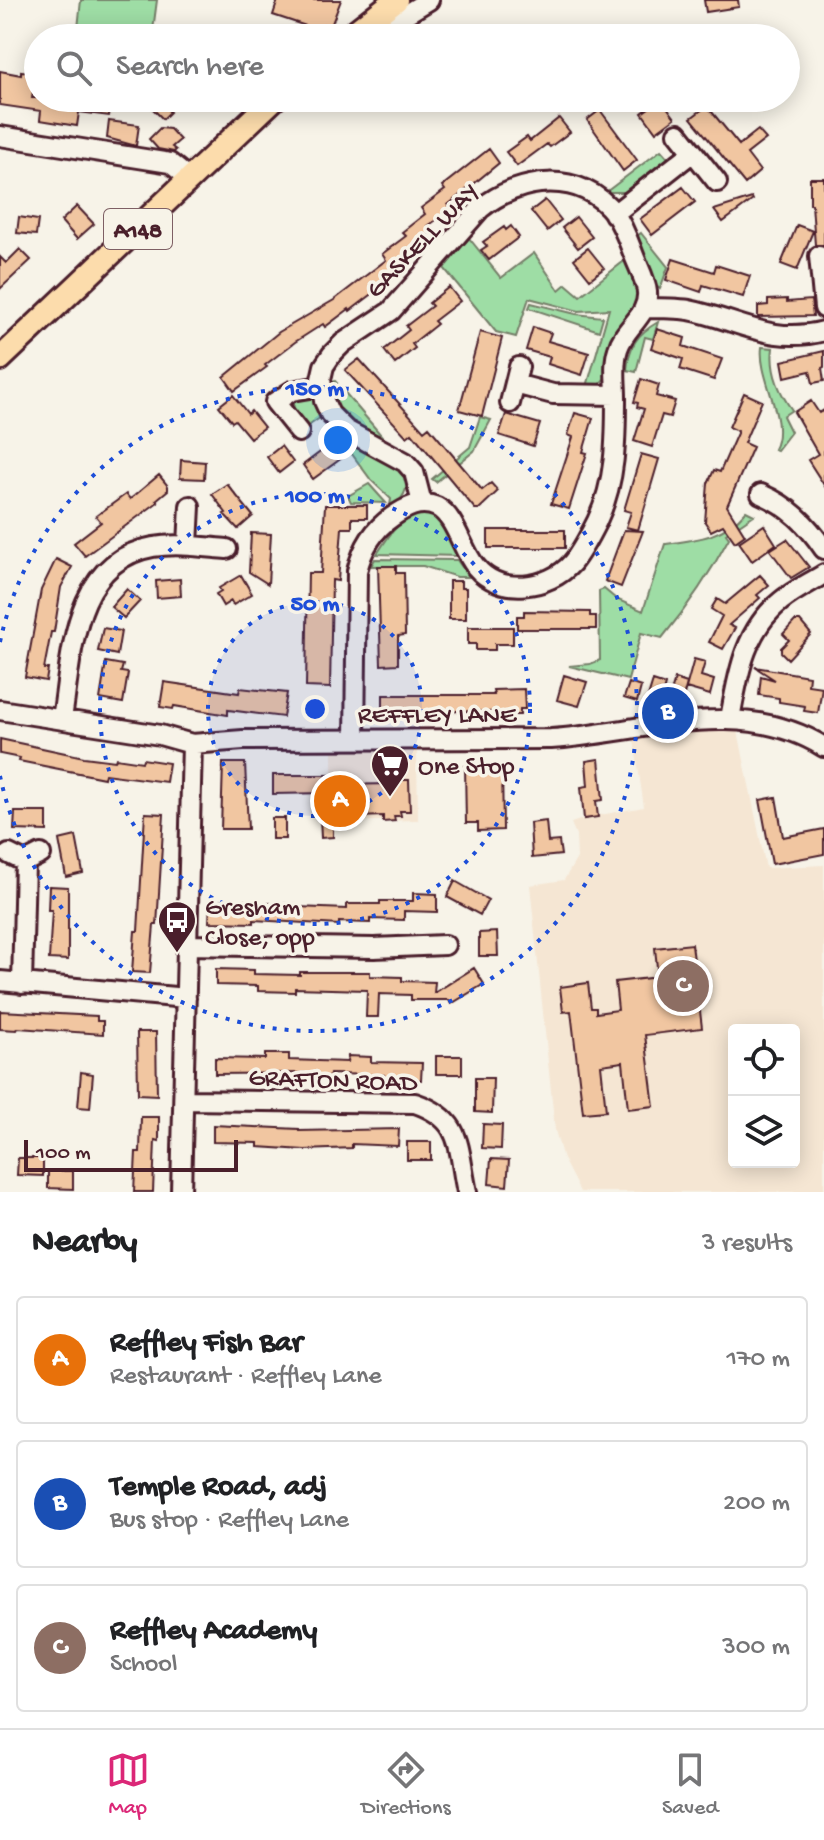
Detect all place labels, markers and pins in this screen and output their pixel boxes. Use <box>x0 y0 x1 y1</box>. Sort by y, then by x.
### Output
pin: B <box>642 683 694 743</box>
centre of rings <box>301 695 329 723</box>
supermarket icon: One Stop <box>369 743 411 798</box>
place label: One Stop <box>418 753 515 784</box>
pin: A <box>314 771 366 831</box>
place label: Gresham Close, opp <box>205 894 315 955</box>
bus stop icon: Gresham Close, opp <box>156 899 198 954</box>
pin: C <box>657 956 709 1016</box>

